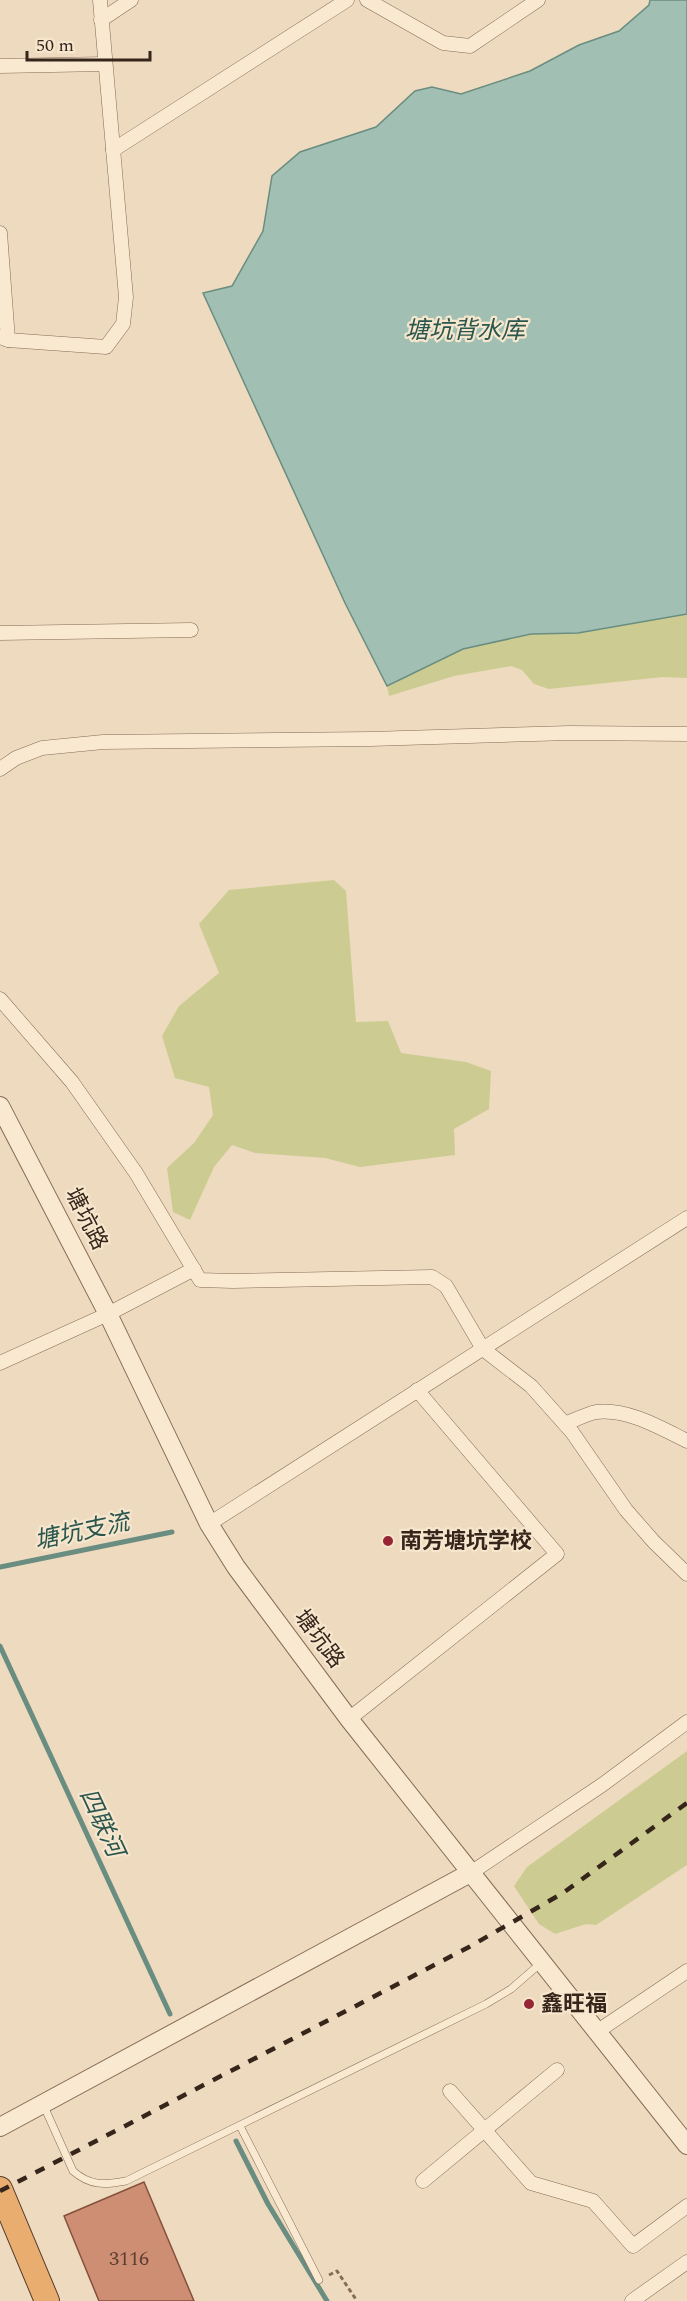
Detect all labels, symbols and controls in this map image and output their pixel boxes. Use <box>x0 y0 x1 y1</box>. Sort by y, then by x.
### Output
scale bar <box>27 24 150 62</box>
text: 50 m <box>36 32 74 59</box>
water label: 塘坑背水库 <box>405 313 529 349</box>
street label: 塘坑路 <box>56 1182 116 1256</box>
water label: 塘坑支流 <box>31 1504 136 1560</box>
place label: 南芳塘坑学校 <box>400 1525 532 1558</box>
marker: 南芳塘坑学校 <box>381 1534 395 1548</box>
street label: 塘坑路 <box>286 1603 352 1675</box>
water label: 四联河 <box>69 1783 134 1867</box>
place label: 鑫旺福 <box>541 1988 607 2021</box>
marker: 鑫旺福 <box>522 1997 536 2011</box>
house number: 3116 <box>109 2244 149 2274</box>

